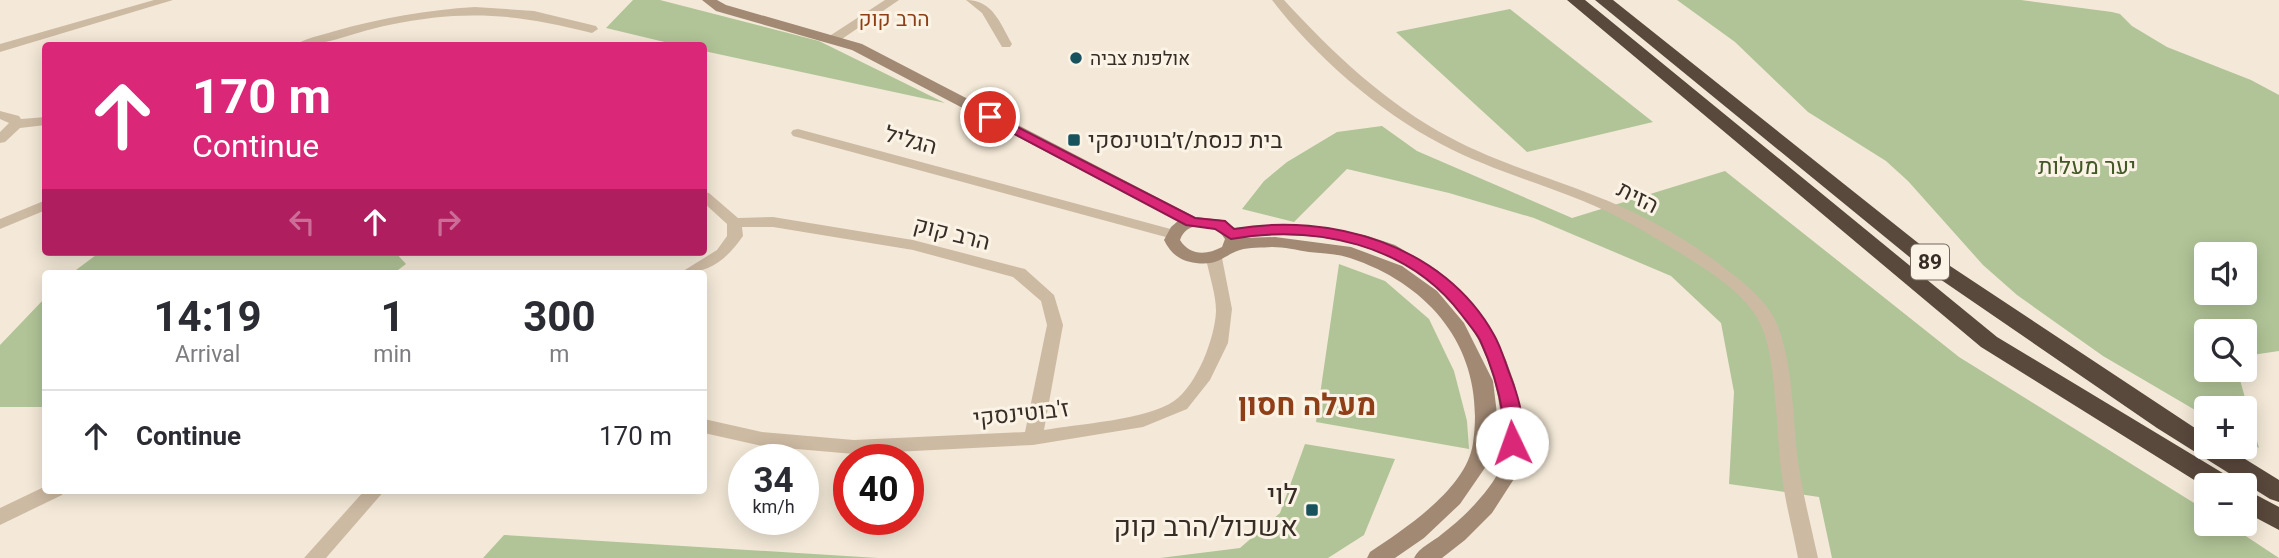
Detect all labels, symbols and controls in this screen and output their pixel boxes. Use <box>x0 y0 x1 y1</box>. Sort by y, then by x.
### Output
district label: הרב קוק <box>858 7 930 31</box>
place label: אולפנת צביה <box>1090 47 1190 70</box>
marker: אולפנת צביה <box>1068 50 1084 66</box>
text: 170 m <box>192 68 331 125</box>
icon: ahead <box>77 70 168 161</box>
pin <box>960 87 1020 147</box>
icon: arrive <box>971 98 1009 136</box>
street label: הגליל <box>882 121 940 160</box>
text: Continue <box>192 127 319 165</box>
place label: בית כנסת/ז׳בוטינסקי <box>1088 127 1283 154</box>
marker: בית כנסת/ז׳בוטינסקי <box>1066 132 1082 148</box>
park label: יער מעלות <box>2038 153 2136 180</box>
street label: הזית <box>1613 176 1663 219</box>
icon: left <box>283 203 321 241</box>
icon: ahead <box>356 203 394 241</box>
icon: right <box>429 203 467 241</box>
street label: הרב קוק <box>911 211 993 256</box>
map controls <box>2194 242 2257 536</box>
button: sound <box>2194 242 2257 305</box>
road number: 89 <box>1911 244 1949 280</box>
text: 14:19 <box>154 292 262 341</box>
text: 1 <box>380 292 405 341</box>
text: 300 <box>523 292 596 341</box>
button: search <box>2194 319 2257 382</box>
text: Arrival <box>175 341 240 368</box>
text: min <box>373 341 412 368</box>
text: m <box>549 341 569 368</box>
district label: מעלה חסון <box>1238 387 1376 422</box>
street label: ז'בוטינסקי <box>972 395 1070 432</box>
button: + <box>2194 396 2257 459</box>
position arrow <box>1475 406 1549 480</box>
icon: ahead <box>77 417 115 455</box>
text: Continue <box>136 421 241 451</box>
text: 170 m <box>599 421 672 451</box>
speed limit sign: 40 <box>833 444 924 535</box>
text: 34 <box>753 460 794 501</box>
button: − <box>2194 473 2257 536</box>
place label: לוי אשכול/הרב קוק <box>1114 478 1298 543</box>
text: km/h <box>752 496 795 517</box>
marker: לוי אשכול/הרב קוק <box>1304 502 1320 518</box>

